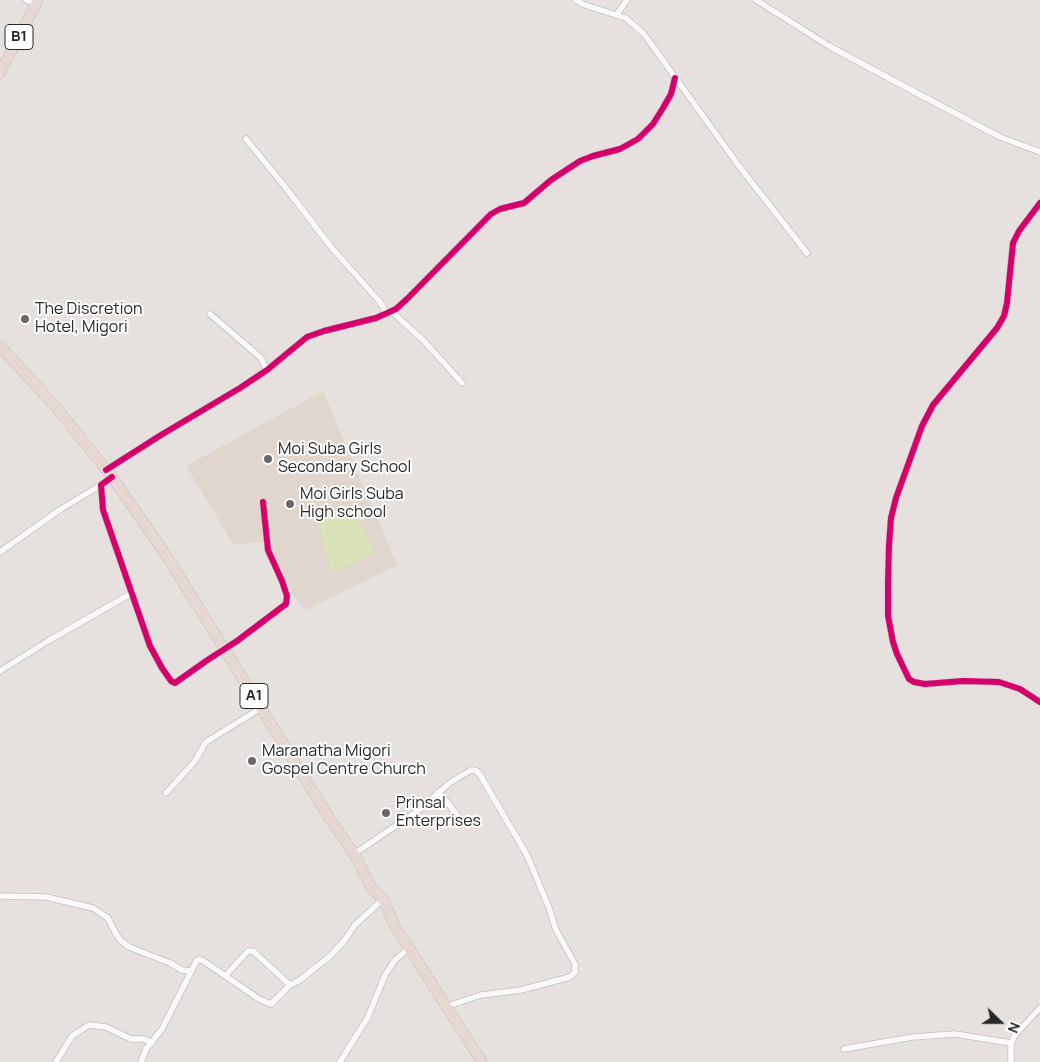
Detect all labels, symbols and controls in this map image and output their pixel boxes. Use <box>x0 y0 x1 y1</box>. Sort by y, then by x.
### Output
road number: B1 <box>5 24 33 50</box>
place label: The Discretion Hotel, Migori <box>35 300 142 338</box>
marker: The Discretion Hotel, Migori <box>19 313 31 325</box>
place label: Moi Suba Girls Secondary School <box>278 440 411 478</box>
marker: Moi Suba Girls Secondary School <box>262 453 274 465</box>
place label: Moi Girls Suba High school <box>300 485 404 523</box>
marker: Moi Girls Suba High school <box>284 498 296 510</box>
road number: A1 <box>240 684 268 708</box>
place label: Maranatha Migori Gospel Centre Church <box>262 742 426 780</box>
marker: Maranatha Migori Gospel Centre Church <box>246 755 258 767</box>
place label: Prinsal Enterprises <box>396 794 481 832</box>
marker: Prinsal Enterprises <box>380 807 392 819</box>
north arrow <box>975 997 1025 1047</box>
text: N <box>1004 1020 1025 1036</box>

